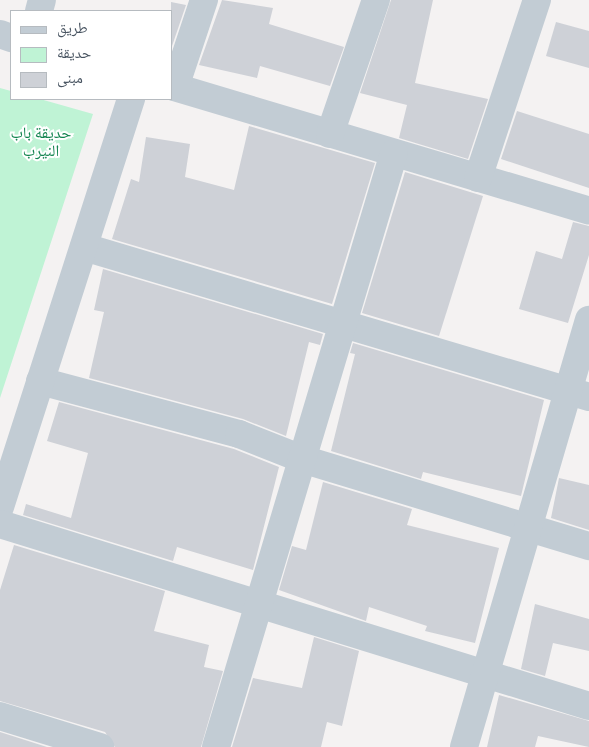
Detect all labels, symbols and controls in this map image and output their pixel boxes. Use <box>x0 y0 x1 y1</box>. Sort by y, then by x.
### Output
legend <box>10 10 172 100</box>
text: طريق <box>57 19 88 37</box>
text: حديقة <box>57 44 91 62</box>
text: مبنى <box>57 69 83 87</box>
park label: حديقة باب النيرب <box>10 123 72 161</box>

